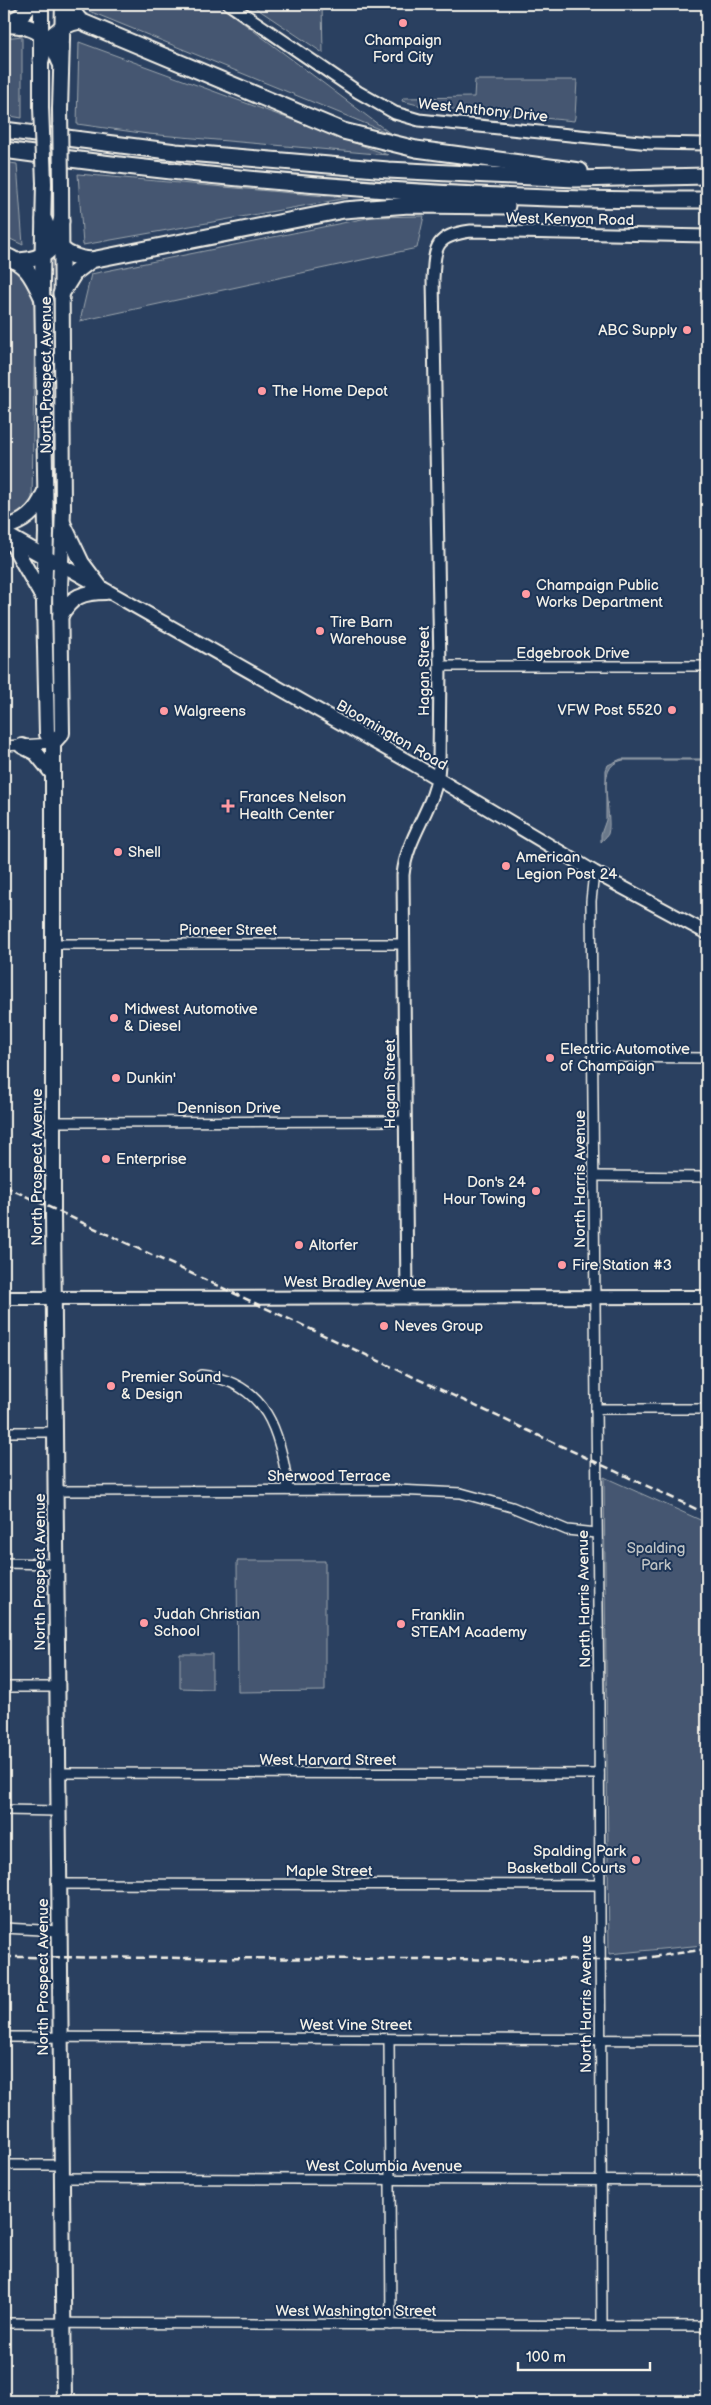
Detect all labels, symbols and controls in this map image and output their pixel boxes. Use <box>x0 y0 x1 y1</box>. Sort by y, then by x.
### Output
marker: Champaign Ford City <box>397 17 409 29</box>
place label: Champaign Ford City <box>364 31 442 67</box>
street label: West Anthony Drive <box>417 94 549 127</box>
street label: West Kenyon Road <box>506 209 634 230</box>
street label: North Prospect Avenue <box>37 296 56 454</box>
place label: ABC Supply <box>598 321 677 340</box>
marker: ABC Supply <box>681 324 693 336</box>
place label: The Home Depot <box>272 382 388 401</box>
marker: The Home Depot <box>256 385 268 397</box>
place label: Champaign Public Works Department <box>536 576 663 612</box>
marker: Champaign Public Works Department <box>520 588 532 600</box>
place label: Tire Barn Warehouse <box>330 613 407 649</box>
marker: Tire Barn Warehouse <box>314 625 326 637</box>
street label: Hagan Street <box>415 626 434 716</box>
street label: Edgebrook Drive <box>516 644 630 663</box>
street label: Bloomington Road <box>333 696 451 775</box>
place label: VFW Post 5520 <box>557 701 662 720</box>
place label: Walgreens <box>174 702 247 721</box>
marker: VFW Post 5520 <box>666 704 678 716</box>
marker: Walgreens <box>158 705 170 717</box>
place label: Frances Nelson Health Center <box>239 788 346 824</box>
marker: Frances Nelson Health Center <box>221 799 235 813</box>
place label: Shell <box>128 843 161 862</box>
marker: Shell <box>112 846 124 858</box>
place label: American Legion Post 24 <box>516 848 617 884</box>
marker: American Legion Post 24 <box>500 860 512 872</box>
street label: Pioneer Street <box>179 921 277 940</box>
place label: Midwest Automotive & Diesel <box>124 1000 258 1036</box>
marker: Midwest Automotive & Diesel <box>108 1012 120 1024</box>
street label: Hagan Street <box>381 1039 400 1129</box>
place label: Electric Automotive of Champaign <box>560 1040 690 1076</box>
marker: Electric Automotive of Champaign <box>544 1052 556 1064</box>
place label: Dunkin' <box>126 1069 176 1088</box>
marker: Dunkin' <box>110 1072 122 1084</box>
street label: North Prospect Avenue <box>28 1088 47 1246</box>
street label: Dennison Drive <box>177 1099 281 1118</box>
street label: North Harris Avenue <box>571 1110 590 1248</box>
place label: Enterprise <box>116 1150 187 1169</box>
marker: Enterprise <box>100 1153 112 1165</box>
place label: Don's 24 Hour Towing <box>443 1173 526 1209</box>
marker: Don's 24 Hour Towing <box>530 1185 542 1197</box>
place label: Altorfer <box>309 1236 359 1255</box>
marker: Altorfer <box>293 1239 305 1251</box>
place label: Fire Station #3 <box>572 1256 672 1275</box>
marker: Fire Station #3 <box>556 1259 568 1271</box>
street label: West Bradley Avenue <box>284 1273 426 1292</box>
place label: Neves Group <box>394 1317 484 1336</box>
marker: Neves Group <box>378 1320 390 1332</box>
place label: Premier Sound & Design <box>121 1368 221 1404</box>
marker: Premier Sound & Design <box>105 1380 117 1392</box>
street label: Sherwood Terrace <box>267 1467 391 1486</box>
street label: North Prospect Avenue <box>31 1493 50 1651</box>
street label: North Harris Avenue <box>574 1530 595 1668</box>
park label: Spalding Park <box>627 1539 685 1575</box>
place label: Judah Christian School <box>154 1605 260 1641</box>
place label: Franklin STEAM Academy <box>411 1606 527 1642</box>
marker: Judah Christian School <box>138 1617 150 1629</box>
marker: Franklin STEAM Academy <box>395 1618 407 1630</box>
street label: West Harvard Street <box>260 1751 397 1770</box>
place label: Spalding Park Basketball Courts <box>507 1842 627 1878</box>
marker: Spalding Park Basketball Courts <box>630 1854 642 1866</box>
street label: Maple Street <box>285 1862 373 1881</box>
street label: North Prospect Avenue <box>34 1898 53 2056</box>
street label: North Harris Avenue <box>577 1935 596 2073</box>
street label: West Vine Street <box>300 2016 413 2035</box>
street label: West Columbia Avenue <box>306 2157 462 2176</box>
street label: West Washington Street <box>276 2302 437 2321</box>
scale bar <box>518 2340 651 2372</box>
text: 100 m <box>526 2348 566 2367</box>

